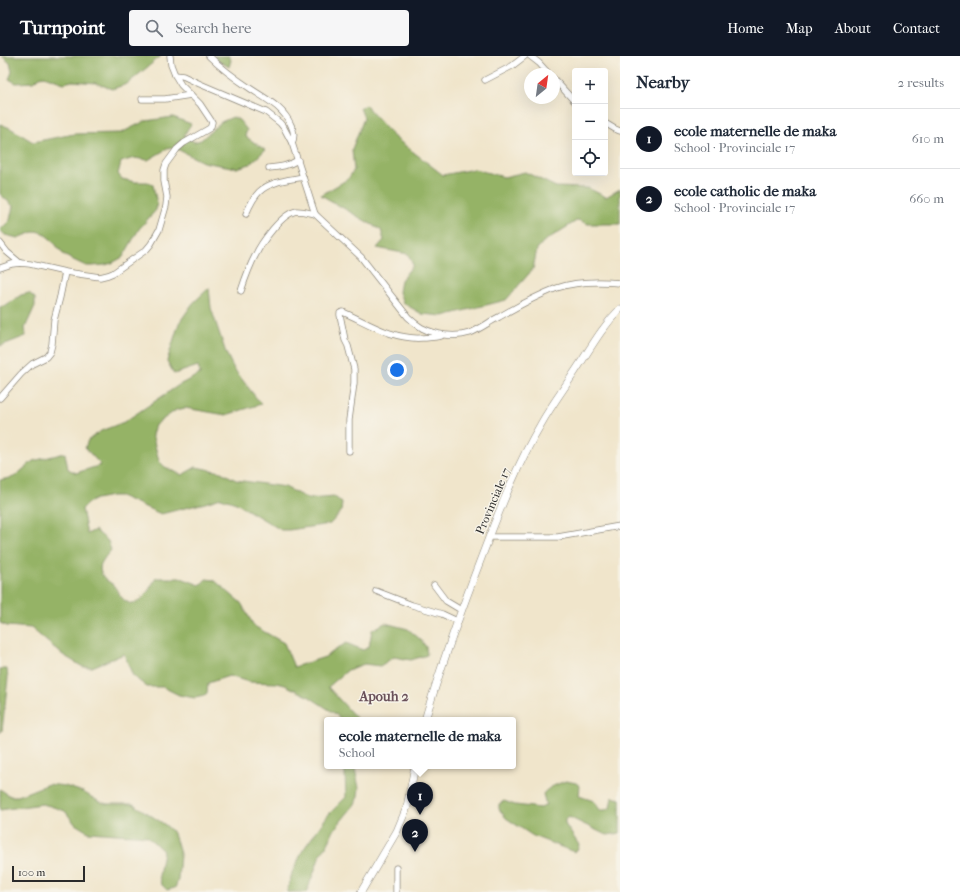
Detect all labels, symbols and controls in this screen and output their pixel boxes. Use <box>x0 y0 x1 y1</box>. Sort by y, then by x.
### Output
search box <box>129 10 409 46</box>
text: Turnpoint <box>20 17 105 39</box>
icon: search <box>143 17 165 39</box>
text: Search here <box>175 19 251 37</box>
text: Home <box>727 20 764 37</box>
text: Map <box>786 20 813 37</box>
text: About <box>835 20 871 37</box>
text: Contact <box>893 20 940 37</box>
north arrow <box>524 68 560 104</box>
map controls <box>572 68 608 176</box>
button: + <box>572 68 608 104</box>
text: Nearby <box>636 72 690 92</box>
text: 2 results <box>898 75 944 90</box>
button: − <box>572 104 608 140</box>
text: ecole maternelle de maka <box>674 122 836 140</box>
text: 1 <box>647 131 651 146</box>
text: 610 m <box>912 131 944 146</box>
button: locate <box>572 140 608 176</box>
text: School · Provinciale 17 <box>674 140 795 155</box>
text: ecole catholic de maka <box>674 182 816 200</box>
text: 2 <box>646 191 652 206</box>
text: 660 m <box>909 191 944 206</box>
text: School · Provinciale 17 <box>674 200 795 215</box>
your location <box>387 360 407 380</box>
street label: Provinciale 17 <box>473 465 513 536</box>
district label: Apouh 2 <box>358 688 409 705</box>
popup <box>324 717 516 769</box>
text: ecole maternelle de maka <box>339 727 501 745</box>
text: School <box>339 745 375 760</box>
pin: 1 <box>407 782 433 815</box>
pin: 2 <box>402 819 428 852</box>
scale bar <box>12 864 85 883</box>
text: 100 m <box>18 866 46 879</box>

